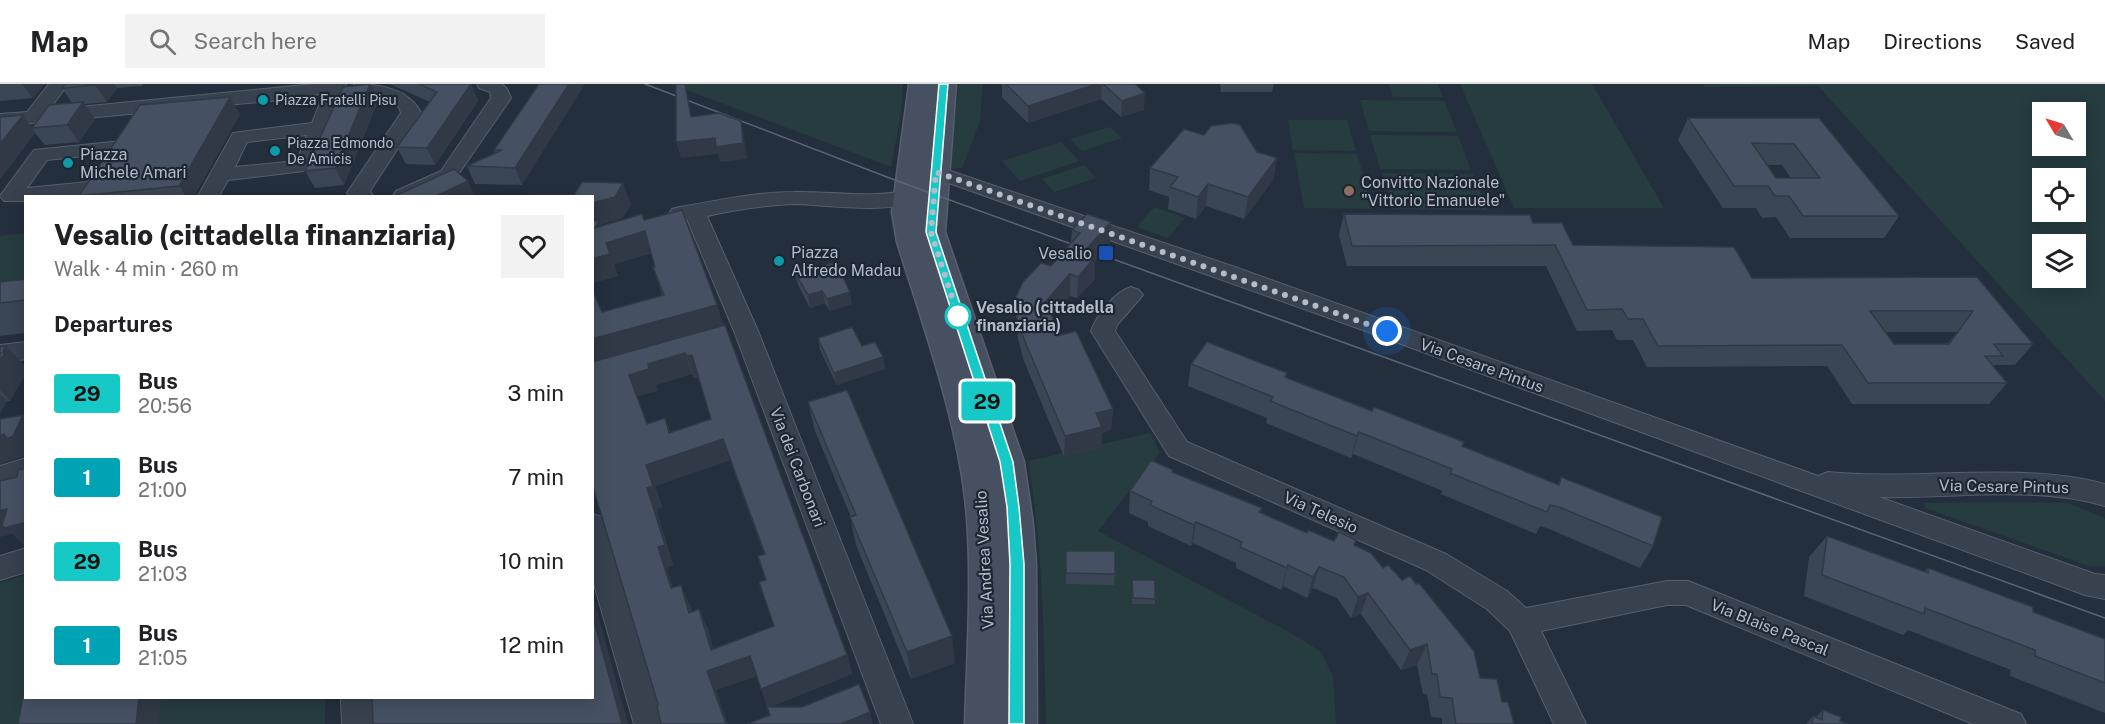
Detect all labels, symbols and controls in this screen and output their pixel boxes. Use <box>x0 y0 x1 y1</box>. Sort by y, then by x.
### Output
search box <box>125 14 545 68</box>
text: Map <box>30 25 89 58</box>
icon: search <box>146 25 179 58</box>
text: Search here <box>194 28 317 54</box>
text: Map <box>1808 29 1850 54</box>
text: Directions <box>1883 29 1982 54</box>
text: Saved <box>2015 29 2075 54</box>
place label: Piazza Fratelli Pisu <box>275 92 397 108</box>
marker: Piazza Fratelli Pisu <box>256 93 270 107</box>
north arrow <box>2032 102 2086 156</box>
map controls <box>2032 102 2086 288</box>
place label: Piazza Edmondo De Amicis <box>287 135 393 167</box>
marker: Piazza Edmondo De Amicis <box>268 144 282 158</box>
place label: Piazza Michele Amari <box>80 145 187 182</box>
marker: Piazza Michele Amari <box>61 156 75 170</box>
button: locate <box>2032 168 2086 222</box>
place label: Convitto Nazionale "Vittorio Emanuele" <box>1361 173 1505 210</box>
marker: Convitto Nazionale "Vittorio Emanuele" <box>1342 184 1356 198</box>
button: heart <box>501 215 564 278</box>
text: Vesalio (cittadella finanziaria) <box>54 218 457 251</box>
button: layers <box>2032 234 2086 288</box>
place label: Piazza Alfredo Madau <box>791 243 901 280</box>
place label: Vesalio <box>1038 244 1092 263</box>
marker: Vesalio <box>1097 244 1115 262</box>
marker: Piazza Alfredo Madau <box>772 254 786 268</box>
text: Walk · 4 min · 260 m <box>54 257 239 281</box>
place label: Vesalio (cittadella finanziaria) <box>976 298 1114 335</box>
marker: Vesalio (cittadella finanziaria) <box>945 303 971 329</box>
text: Departures <box>54 311 173 337</box>
your location <box>1372 316 1402 346</box>
street label: Via Cesare Pintus <box>1417 334 1546 397</box>
text: Bus <box>138 368 178 394</box>
text: 3 min <box>507 380 564 406</box>
text: 29 <box>73 381 101 406</box>
line badge: 29 <box>960 382 1014 420</box>
text: 29 <box>973 389 1001 414</box>
text: 20:56 <box>138 394 192 418</box>
street label: Via dei Carbonari <box>766 405 829 530</box>
text: Bus <box>138 452 178 478</box>
text: 7 min <box>508 464 564 490</box>
text: 1 <box>83 465 92 490</box>
street label: Via Cesare Pintus <box>1939 476 2069 497</box>
text: 21:00 <box>138 478 187 502</box>
street label: Via Telesio <box>1281 488 1361 537</box>
street label: Via Andrea Vesalio <box>971 490 998 630</box>
text: Bus <box>138 536 178 562</box>
text: 10 min <box>499 548 564 574</box>
text: 29 <box>73 549 101 574</box>
text: 21:03 <box>138 562 187 586</box>
street label: Via Blaise Pascal <box>1708 595 1832 660</box>
text: Bus <box>138 620 178 646</box>
text: 12 min <box>499 632 564 658</box>
text: 1 <box>83 633 92 658</box>
text: 21:05 <box>138 646 188 670</box>

